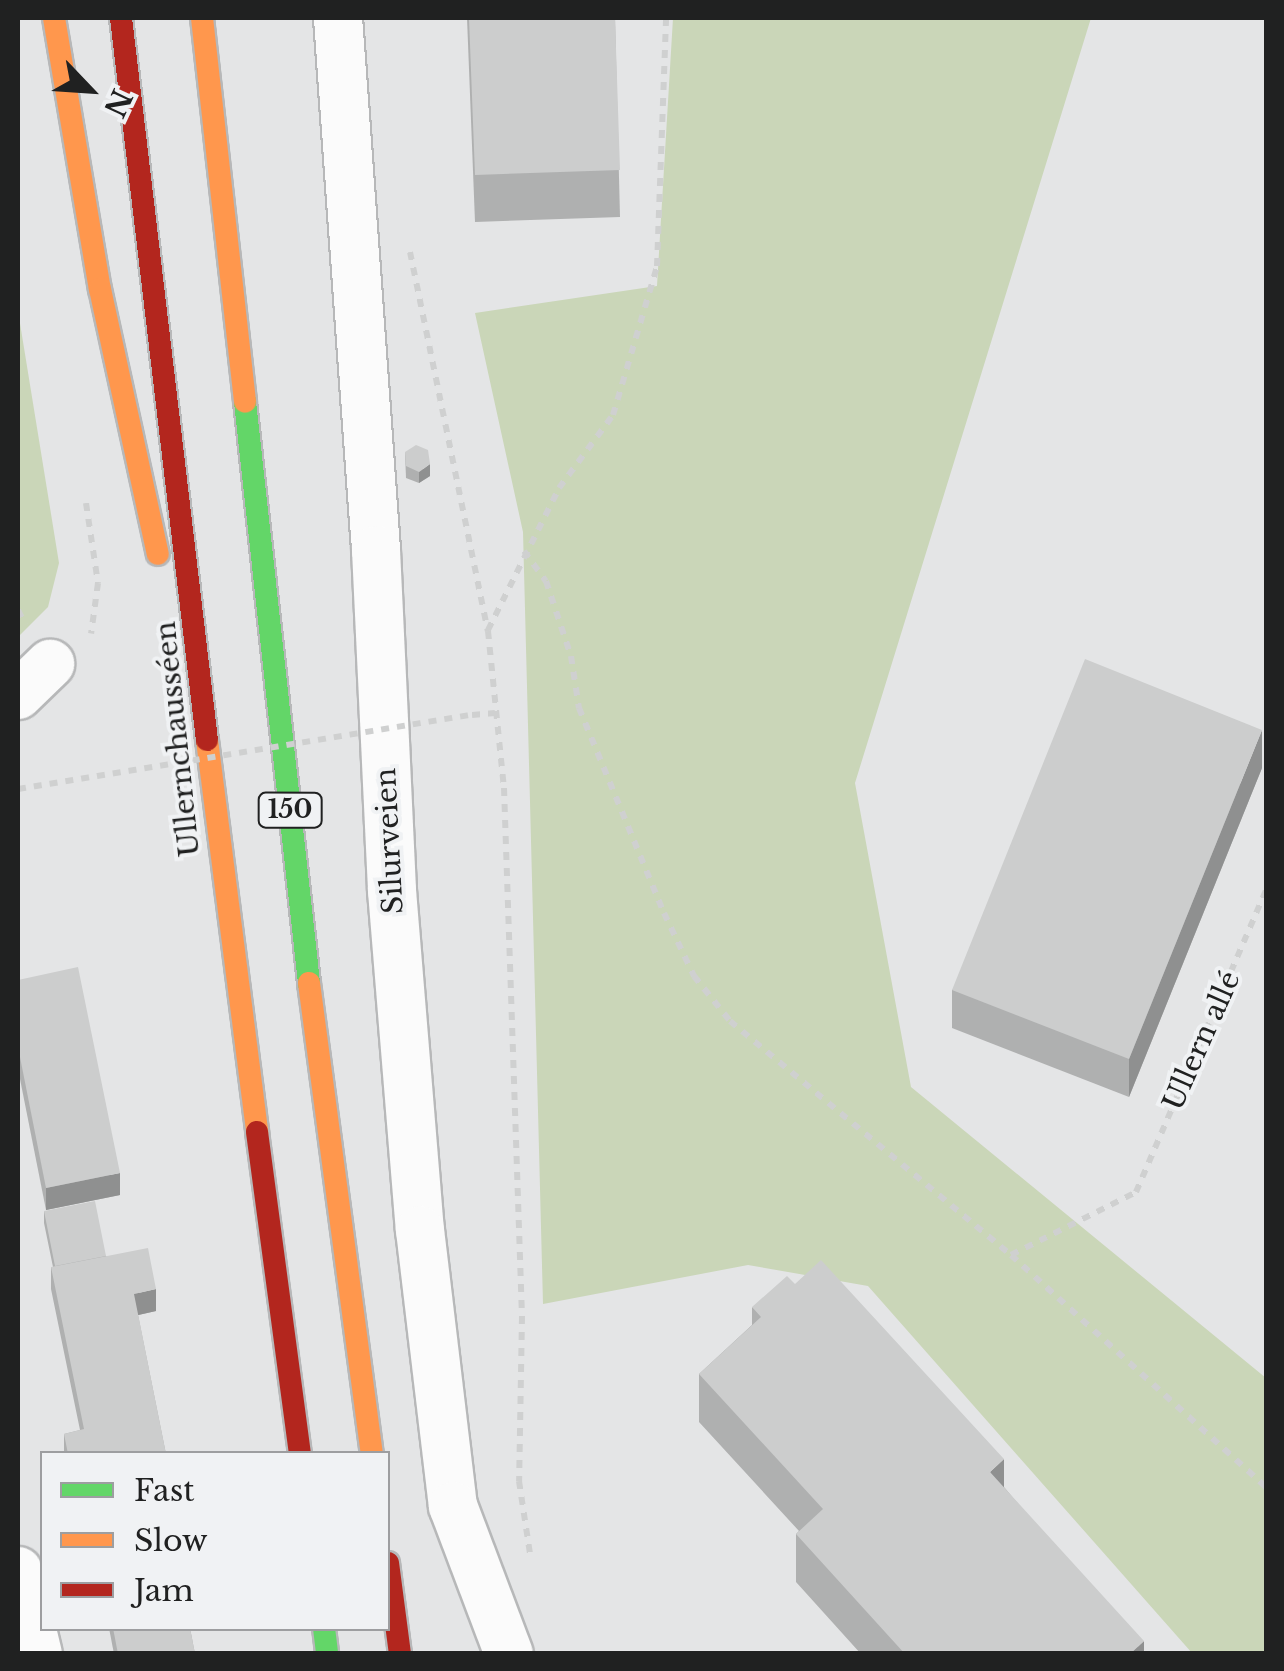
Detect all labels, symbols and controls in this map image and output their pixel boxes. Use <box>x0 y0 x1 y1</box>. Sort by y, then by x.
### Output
north arrow <box>40 40 140 140</box>
text: N <box>96 84 139 122</box>
street label: Ullernchausséen <box>149 620 207 858</box>
street label: Silurveien <box>369 767 411 915</box>
road number: 150 <box>258 790 322 830</box>
street label: Ullern allé <box>1156 966 1248 1116</box>
legend <box>40 1451 390 1631</box>
text: Fast <box>134 1472 195 1509</box>
text: Slow <box>134 1522 208 1559</box>
text: Jam <box>134 1572 194 1609</box>

